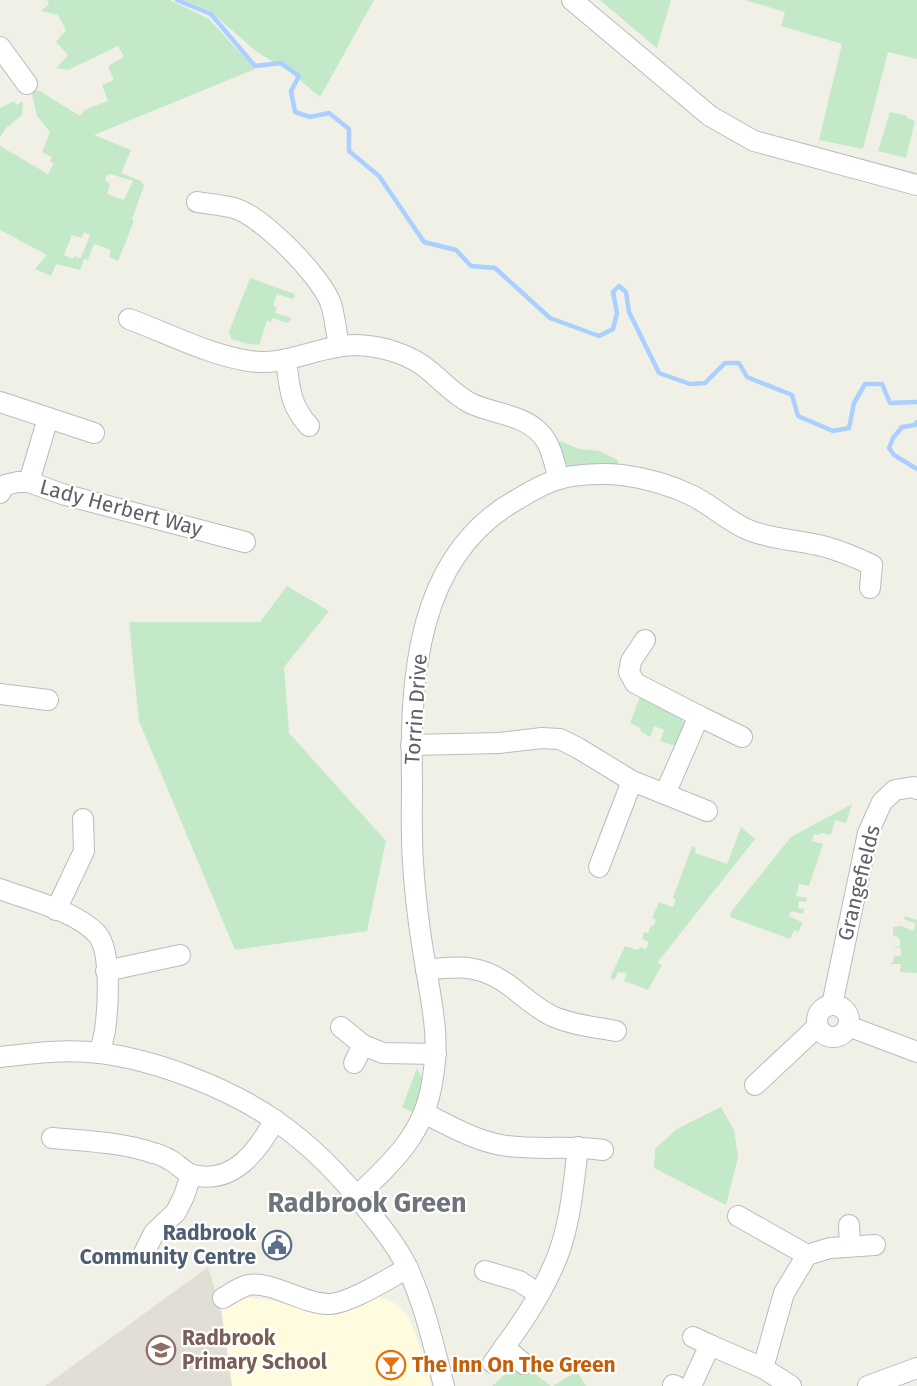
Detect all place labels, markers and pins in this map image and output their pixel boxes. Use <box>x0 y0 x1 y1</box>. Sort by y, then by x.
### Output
place label: Radbrook Community Centre <box>80 1220 256 1270</box>
public building icon: Radbrook Community Centre <box>261 1229 293 1261</box>
place label: Radbrook Primary School <box>182 1325 328 1375</box>
school or university icon: Radbrook Primary School <box>145 1334 177 1366</box>
bar icon: The Inn On The Green <box>375 1349 407 1381</box>
place label: The Inn On The Green <box>412 1352 616 1378</box>

